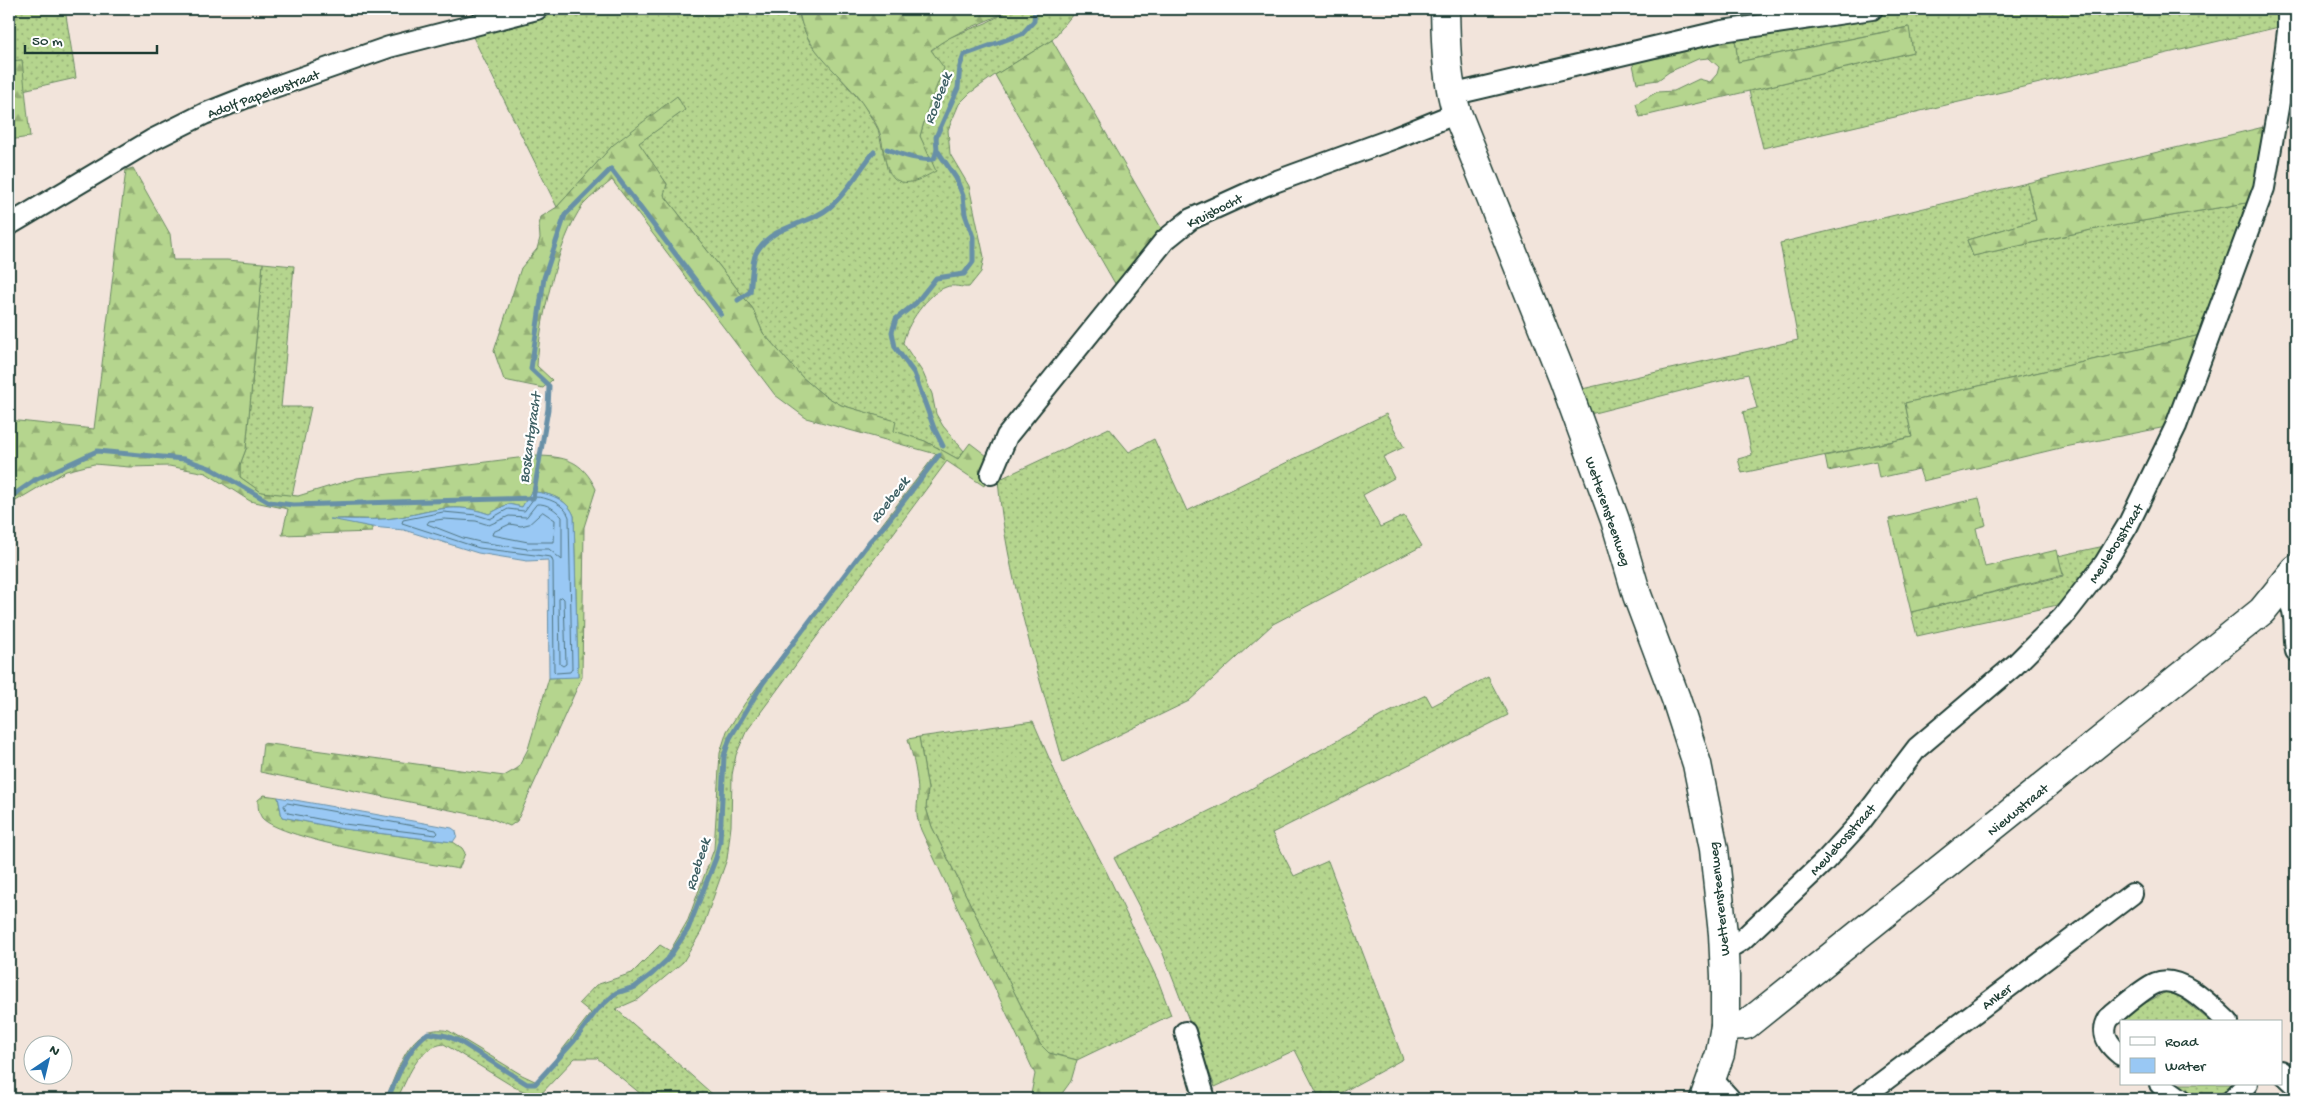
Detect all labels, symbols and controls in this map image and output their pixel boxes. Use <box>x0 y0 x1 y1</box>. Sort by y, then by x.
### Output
scale bar <box>25 22 158 54</box>
text: 50 m <box>32 33 63 51</box>
street label: Adolf Papeleustraat <box>206 67 323 124</box>
water label: Roebeek <box>921 69 957 127</box>
street label: Kruisbocht <box>1185 190 1247 233</box>
water label: Boskantgracht <box>516 389 547 484</box>
street label: Wetterensteenweg <box>1580 455 1633 569</box>
water label: Roebeek <box>867 473 915 527</box>
street label: Meulebosstraat <box>2086 500 2149 587</box>
street label: Nieuwstraat <box>1985 780 2054 841</box>
street label: Meulebosstraat <box>1807 800 1881 880</box>
water label: Roebeek <box>682 835 716 893</box>
street label: Wetterensteenweg <box>1706 841 1735 957</box>
street label: Anker <box>1979 981 2017 1015</box>
legend <box>2120 1020 2282 1086</box>
text: Road <box>2165 1034 2199 1052</box>
north arrow <box>22 1036 72 1086</box>
text: N <box>45 1042 63 1061</box>
text: Water <box>2165 1058 2207 1076</box>

